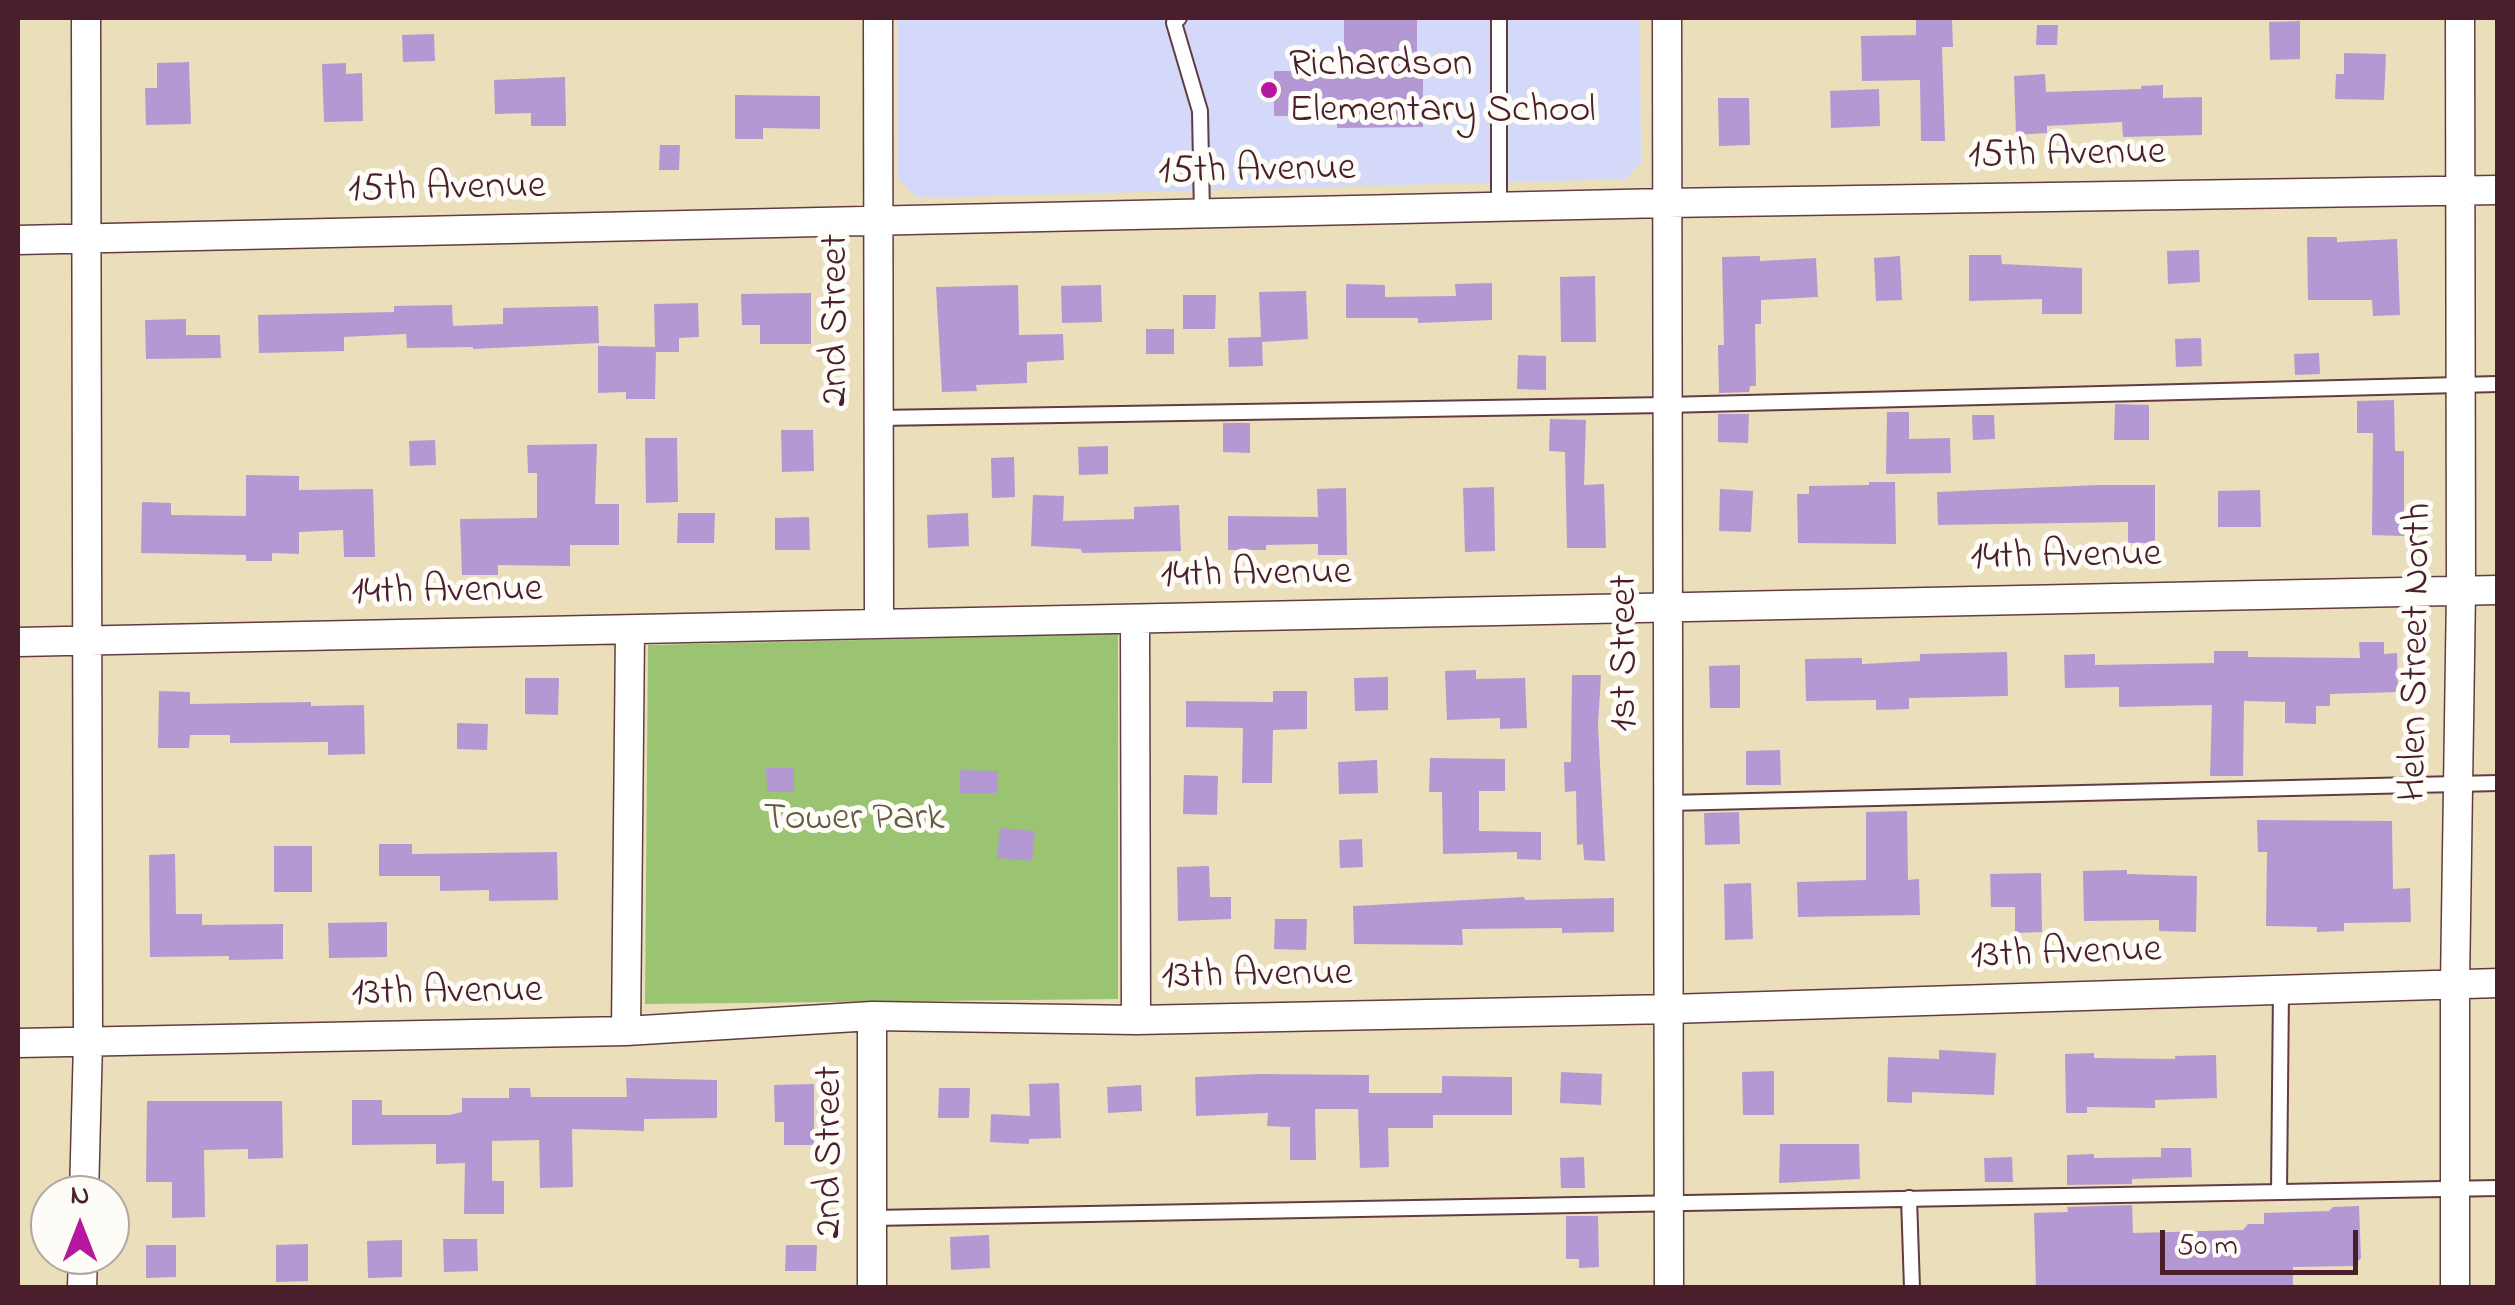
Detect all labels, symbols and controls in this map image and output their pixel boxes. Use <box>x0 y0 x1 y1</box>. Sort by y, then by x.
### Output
place label: Richardson Elementary School <box>1289 43 1596 137</box>
marker: Richardson Elementary School <box>1258 79 1280 101</box>
street label: 15th Avenue <box>1968 131 2166 183</box>
street label: 15th Avenue <box>1158 147 1356 199</box>
street label: 15th Avenue <box>348 165 546 217</box>
street label: 2nd Street <box>814 234 862 406</box>
street label: Helen Street North <box>2392 502 2446 802</box>
street label: 14th Avenue <box>1970 533 2162 585</box>
street label: 14th Avenue <box>1160 551 1352 603</box>
street label: 14th Avenue <box>351 568 543 620</box>
street label: 1st Street <box>1603 574 1651 732</box>
park label: Tower Park <box>764 797 944 845</box>
street label: 13th Avenue <box>1970 929 2162 983</box>
street label: 13th Avenue <box>1161 952 1353 1004</box>
street label: 13th Avenue <box>351 969 543 1021</box>
street label: 2nd Street <box>808 1066 856 1238</box>
north arrow <box>30 1175 130 1275</box>
text: N <box>71 1176 89 1217</box>
scale bar <box>2165 1210 2362 1272</box>
text: 50 m <box>2177 1225 2238 1269</box>

